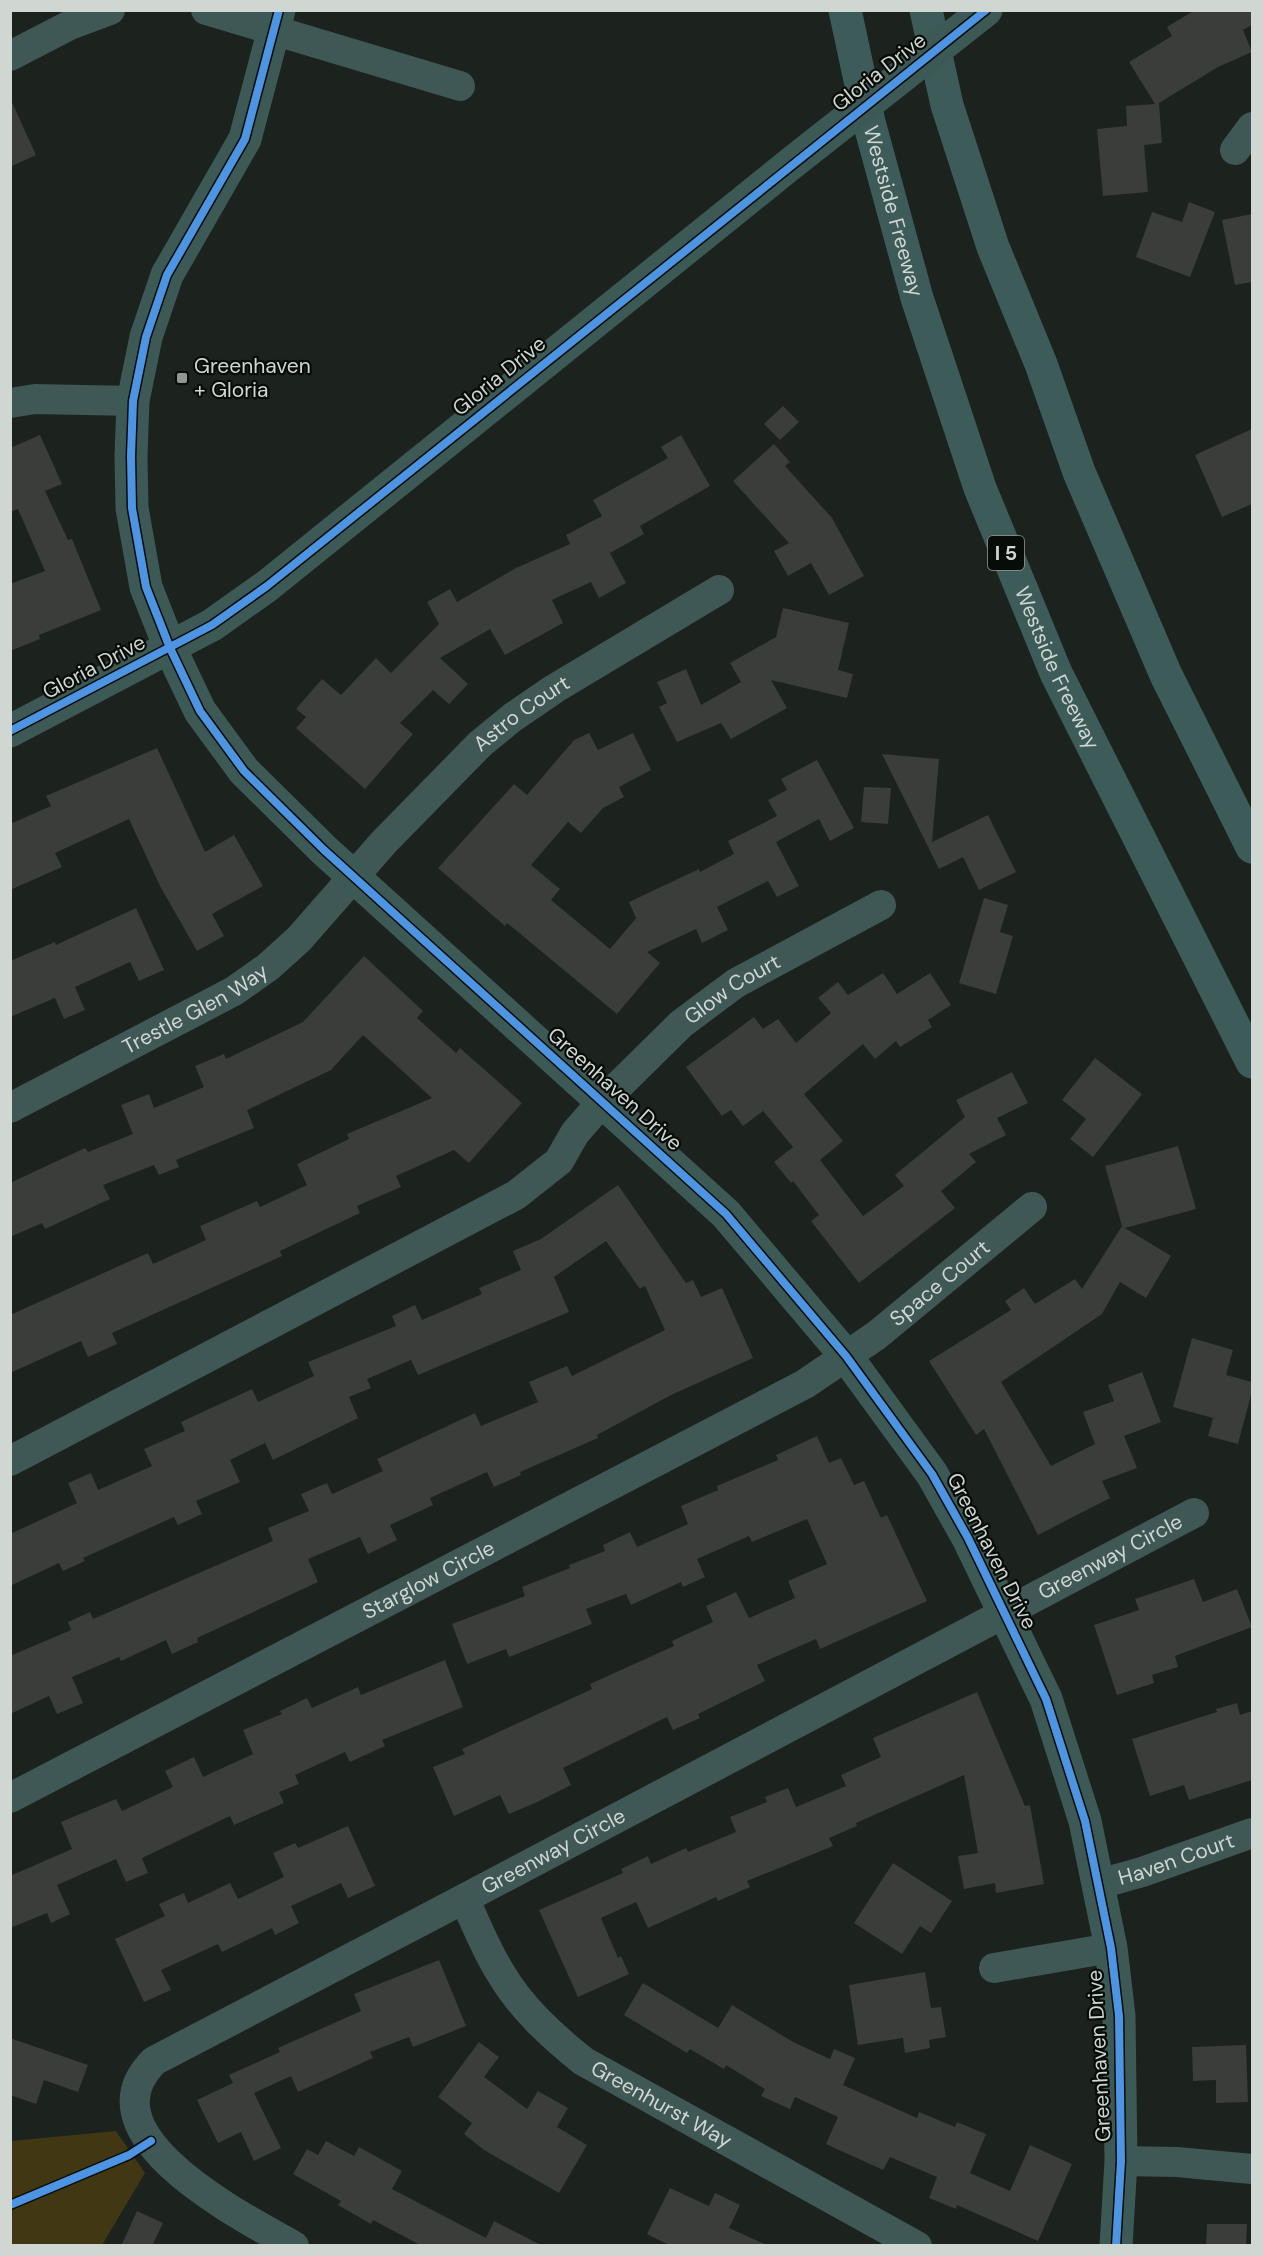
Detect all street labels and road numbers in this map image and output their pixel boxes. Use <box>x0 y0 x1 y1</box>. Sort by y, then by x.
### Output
street label: Gloria Drive <box>826 26 932 118</box>
street label: Westside Freeway <box>857 122 930 300</box>
street label: Gloria Drive <box>446 330 552 422</box>
road number: I 5 <box>988 536 1024 570</box>
street label: Westside Freeway <box>1008 582 1106 755</box>
street label: Gloria Drive <box>38 628 150 706</box>
street label: Astro Court <box>467 669 575 758</box>
street label: Glow Court <box>678 948 785 1031</box>
street label: Trestle Glen Way <box>118 957 274 1061</box>
street label: Greenhaven Drive <box>542 1021 688 1157</box>
street label: Space Court <box>884 1233 996 1333</box>
street label: Greenhaven Drive <box>940 1468 1044 1634</box>
street label: Greenway Circle <box>1033 1507 1187 1606</box>
street label: Starglow Circle <box>358 1534 500 1626</box>
street label: Greenway Circle <box>476 1802 630 1901</box>
street label: Haven Court <box>1115 1826 1238 1892</box>
street label: Greenhaven Drive <box>1081 1969 1117 2143</box>
street label: Greenhurst Way <box>586 2054 737 2155</box>

